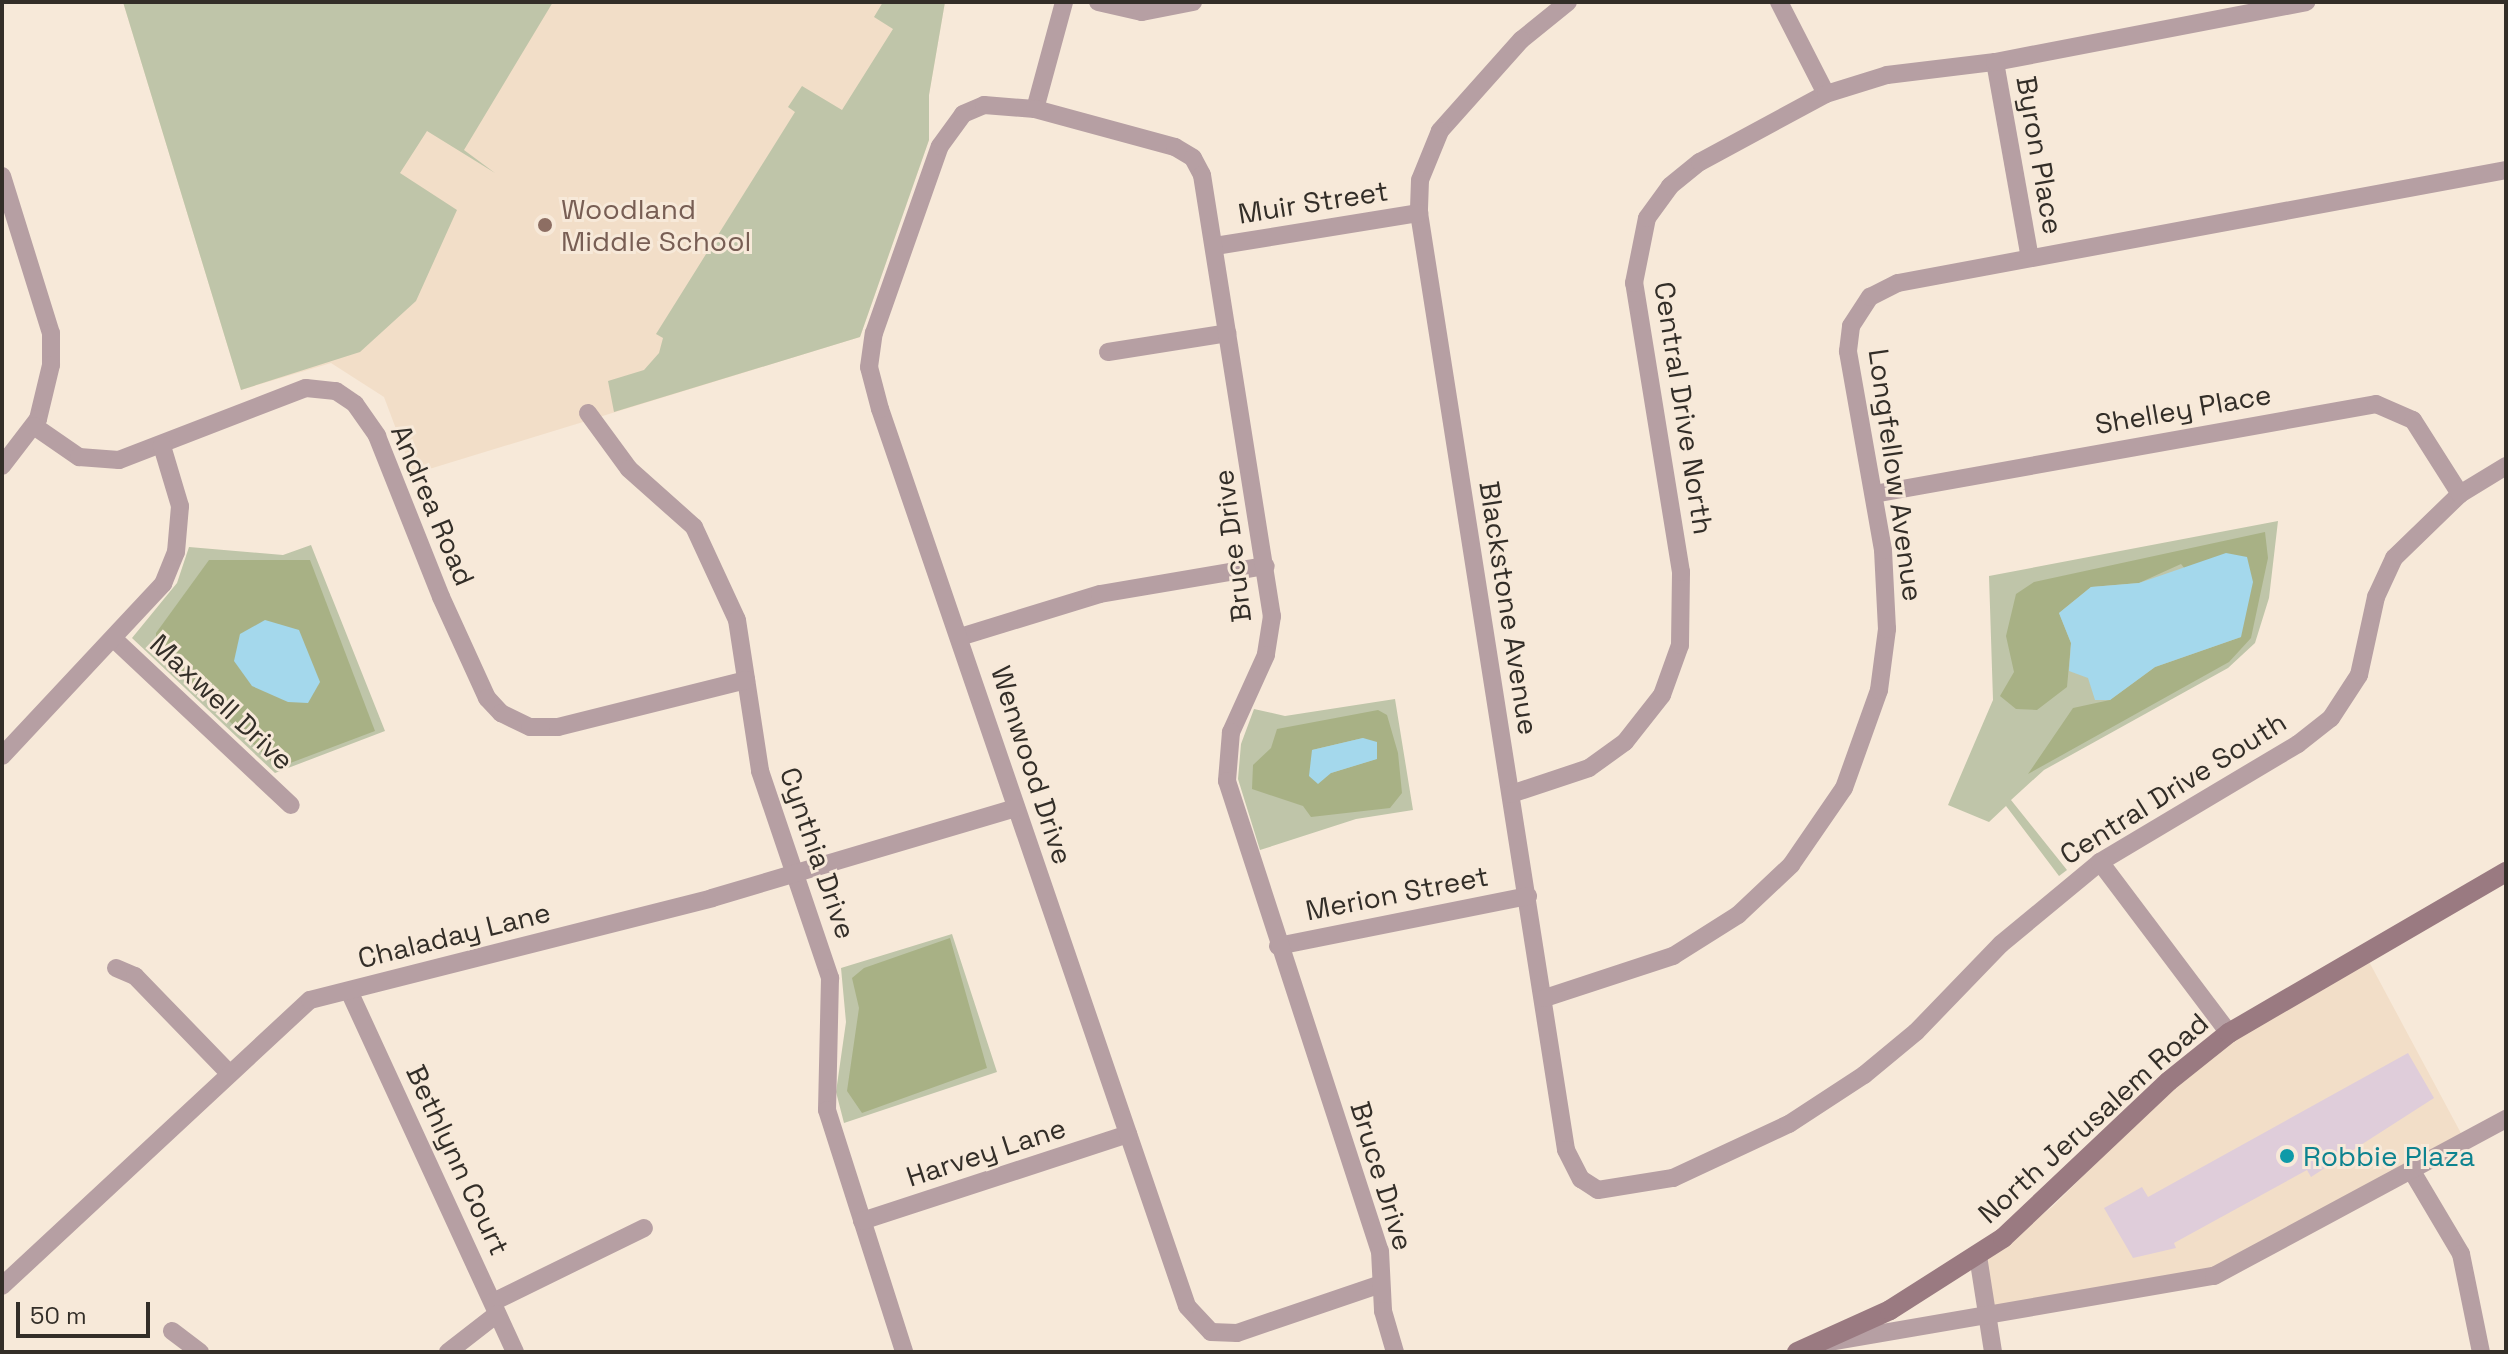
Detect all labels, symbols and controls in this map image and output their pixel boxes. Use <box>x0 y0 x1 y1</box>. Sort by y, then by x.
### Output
street label: Byron Place <box>2010 73 2070 237</box>
street label: Muir Street <box>1236 174 1390 230</box>
place label: Woodland Middle School <box>561 192 751 258</box>
marker: Woodland Middle School <box>536 216 554 234</box>
street label: Central Drive North <box>1647 279 1721 537</box>
street label: Longfellow Avenue <box>1862 346 1930 604</box>
street label: Shelley Place <box>2092 377 2274 441</box>
street label: Andrea Road <box>384 420 482 590</box>
street label: Bruce Drive <box>1206 468 1258 624</box>
street label: Blackstone Avenue <box>1472 479 1546 737</box>
street label: Maxwell Drive <box>143 627 301 777</box>
street label: Wenwood Drive <box>984 661 1080 869</box>
street label: Central Drive South <box>2054 705 2292 871</box>
street label: Cynthia Drive <box>773 763 863 943</box>
street label: Merion Street <box>1303 859 1491 927</box>
street label: Chaladay Lane <box>354 895 554 975</box>
street label: North Jerusalem Road <box>1971 1006 2215 1230</box>
street label: Bethlynn Court <box>399 1060 517 1260</box>
street label: Bruce Drive <box>1343 1098 1421 1254</box>
street label: Harvey Lane <box>902 1110 1070 1194</box>
place label: Robbie Plaza <box>2303 1139 2475 1173</box>
marker: Robbie Plaza <box>2278 1147 2296 1165</box>
scale bar <box>20 1286 154 1336</box>
text: 50 m <box>30 1300 87 1331</box>

